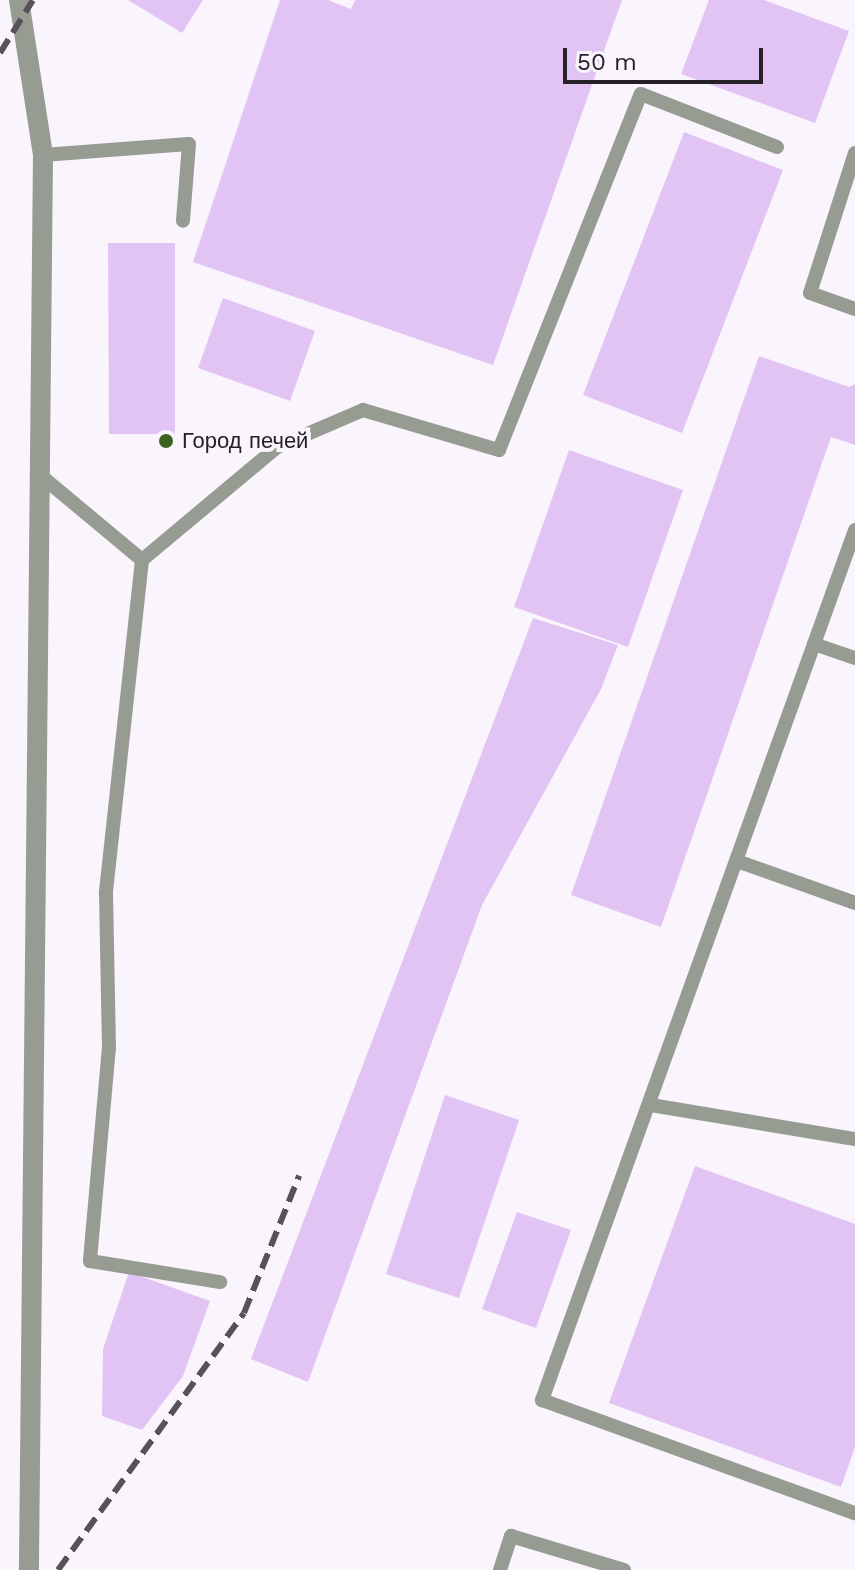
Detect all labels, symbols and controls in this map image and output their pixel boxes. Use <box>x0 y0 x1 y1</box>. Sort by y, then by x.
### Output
scale bar <box>567 32 767 82</box>
text: 50 m <box>577 48 637 76</box>
place label: Город печей <box>182 428 308 454</box>
marker: Город печей <box>157 432 175 450</box>

